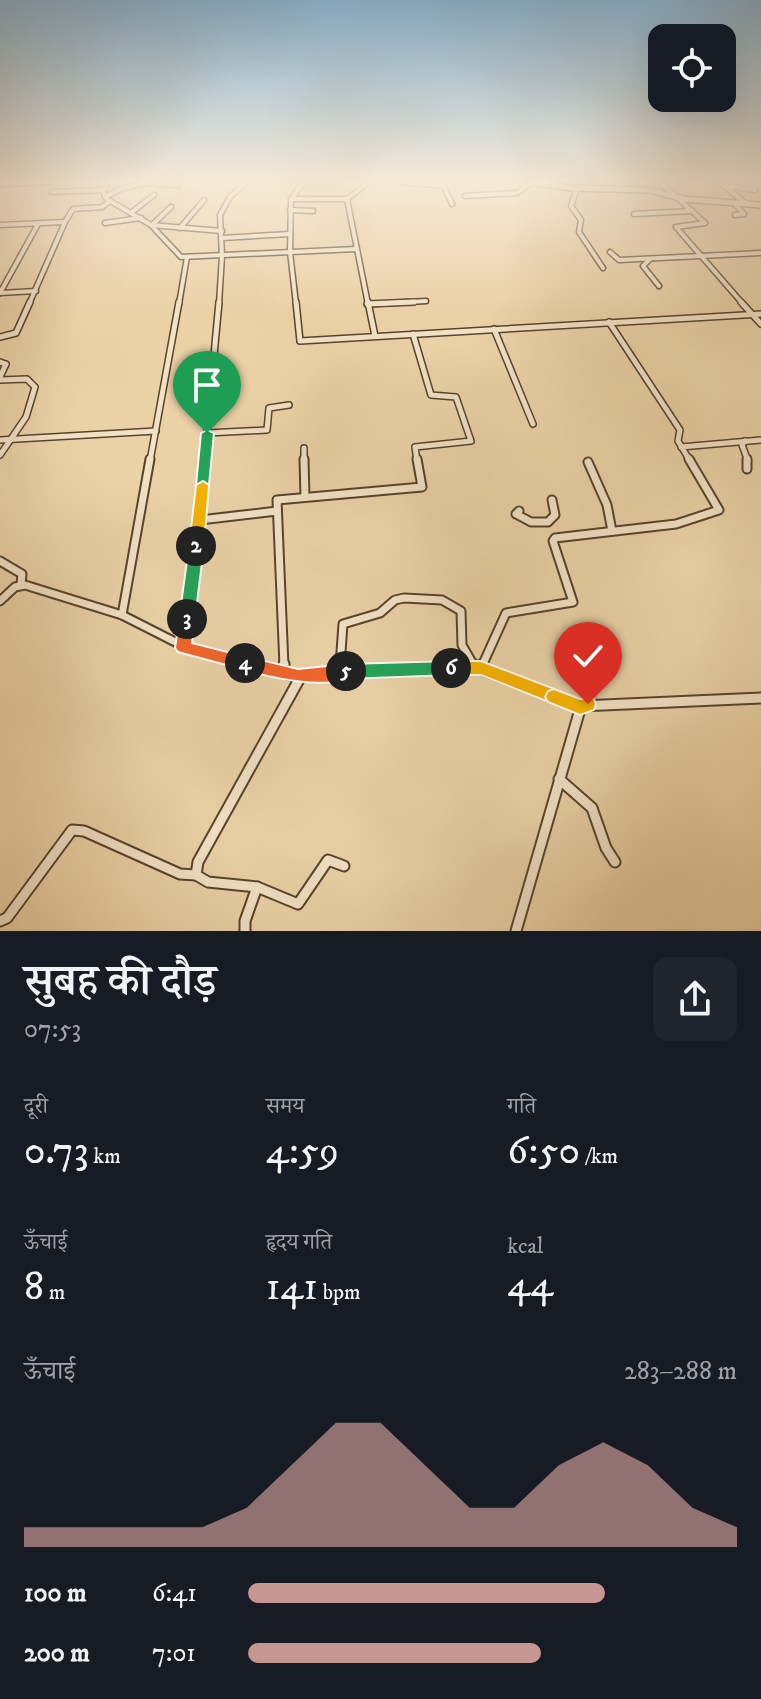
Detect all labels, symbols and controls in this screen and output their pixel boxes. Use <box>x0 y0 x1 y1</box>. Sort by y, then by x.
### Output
map controls <box>648 24 736 112</box>
button: locate <box>648 24 736 112</box>
pin <box>173 351 241 433</box>
icon: arrive <box>185 363 229 407</box>
pin: 2 <box>176 526 216 566</box>
text: 2 <box>191 532 201 559</box>
pin: 3 <box>167 599 207 639</box>
text: 3 <box>183 605 191 632</box>
pin <box>554 622 622 704</box>
icon: check <box>566 634 610 678</box>
pin: 4 <box>225 643 265 683</box>
pin: 6 <box>431 648 471 688</box>
text: 4 <box>239 649 251 676</box>
pin: 5 <box>326 651 366 691</box>
text: 6 <box>445 654 457 681</box>
text: 5 <box>341 657 351 684</box>
text: सुबह की दौड़ <box>24 955 216 1010</box>
button: share <box>653 957 737 1041</box>
text: 07:53 <box>24 1013 81 1046</box>
text: दूरी <box>24 1093 48 1120</box>
text: समय <box>266 1093 304 1120</box>
text: गति <box>507 1093 536 1120</box>
text: 0.73 <box>24 1127 89 1177</box>
text: 4:59 <box>266 1127 339 1177</box>
text: 6:50 <box>507 1127 580 1177</box>
text: km <box>89 1143 121 1170</box>
text: /km <box>580 1143 618 1170</box>
text: ऊँचाई <box>24 1229 67 1256</box>
text: हृदय गति <box>266 1229 332 1256</box>
text: kcal <box>507 1233 543 1260</box>
text: 44 <box>507 1260 553 1310</box>
text: 8 <box>24 1263 44 1313</box>
text: 141 <box>266 1263 318 1313</box>
text: m <box>44 1279 65 1306</box>
text: bpm <box>318 1279 361 1306</box>
text: ऊँचाई <box>24 1355 75 1388</box>
text: 283–288 m <box>624 1355 737 1388</box>
text: 100 m <box>24 1577 87 1610</box>
text: 6:41 <box>152 1577 197 1610</box>
text: 200 m <box>24 1637 90 1670</box>
text: 7:01 <box>152 1637 196 1670</box>

